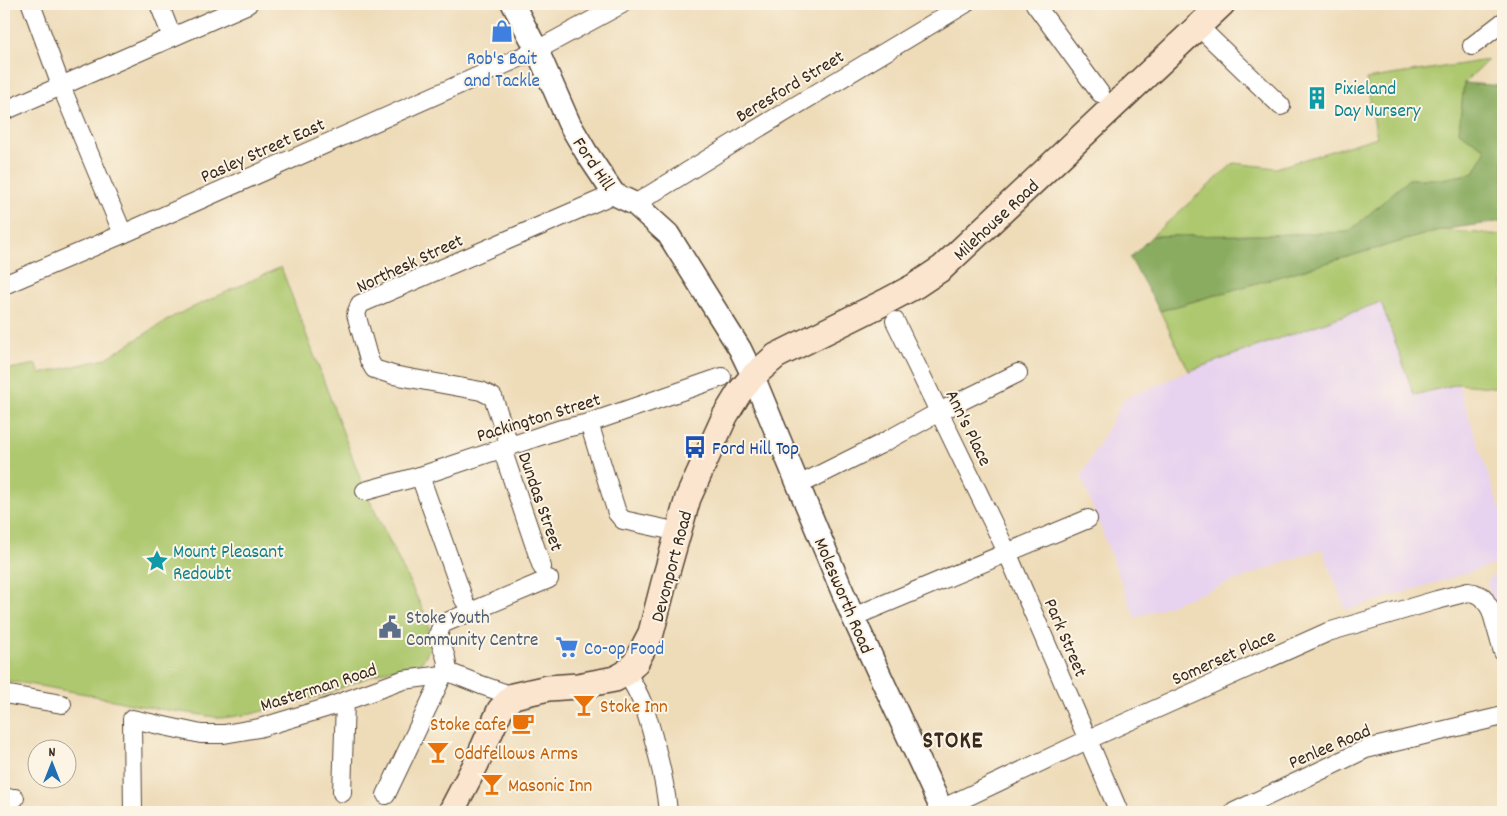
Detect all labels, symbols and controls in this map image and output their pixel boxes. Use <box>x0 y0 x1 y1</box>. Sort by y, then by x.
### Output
shop icon: Rob's Bait and Tackle <box>489 18 515 44</box>
street label: Beresford Street <box>731 45 850 131</box>
place label: Rob's Bait and Tackle <box>464 47 540 96</box>
place label: Pixieland Day Nursery <box>1334 77 1421 126</box>
building icon: Pixieland Day Nursery <box>1304 85 1330 111</box>
street label: Pasley Street East <box>197 113 330 192</box>
street label: Ford Hill <box>564 133 620 198</box>
street label: Milehouse Road <box>948 174 1046 269</box>
street label: Northesk Street <box>353 229 468 302</box>
street label: Ann's Place <box>937 386 997 471</box>
street label: Packington Street <box>474 388 604 451</box>
bus stop icon: Ford Hill Top <box>682 434 708 460</box>
place label: Ford Hill Top <box>712 437 799 464</box>
street label: Dundas Street <box>509 449 568 555</box>
street label: Devonport Road <box>646 508 701 626</box>
street label: Molesworth Road <box>805 534 878 659</box>
place label: Mount Pleasant Redoubt <box>173 540 284 589</box>
place icon: Mount Pleasant Redoubt <box>144 548 170 574</box>
street label: Park Street <box>1035 595 1092 682</box>
place label: Stoke Youth Community Centre <box>406 606 538 655</box>
public building icon: Stoke Youth Community Centre <box>377 614 403 640</box>
street label: Somerset Place <box>1168 624 1281 694</box>
supermarket icon: Co-op Food <box>554 634 580 660</box>
place label: Co-op Food <box>584 637 664 664</box>
street label: Masterman Road <box>257 658 381 721</box>
bar icon: Stoke Inn <box>571 692 597 718</box>
place label: Stoke Inn <box>600 695 668 722</box>
cafe icon: Stoke cafe <box>510 710 536 736</box>
place label: Stoke cafe <box>430 713 506 740</box>
street label: Penlee Road <box>1285 719 1376 778</box>
district label: STOKE <box>923 725 984 759</box>
north arrow <box>28 738 78 788</box>
bar icon: Oddfellows Arms <box>425 739 451 765</box>
place label: Oddfellows Arms <box>454 742 578 769</box>
text: N <box>49 743 56 763</box>
bar icon: Masonic Inn <box>479 771 505 797</box>
place label: Masonic Inn <box>508 774 592 801</box>

